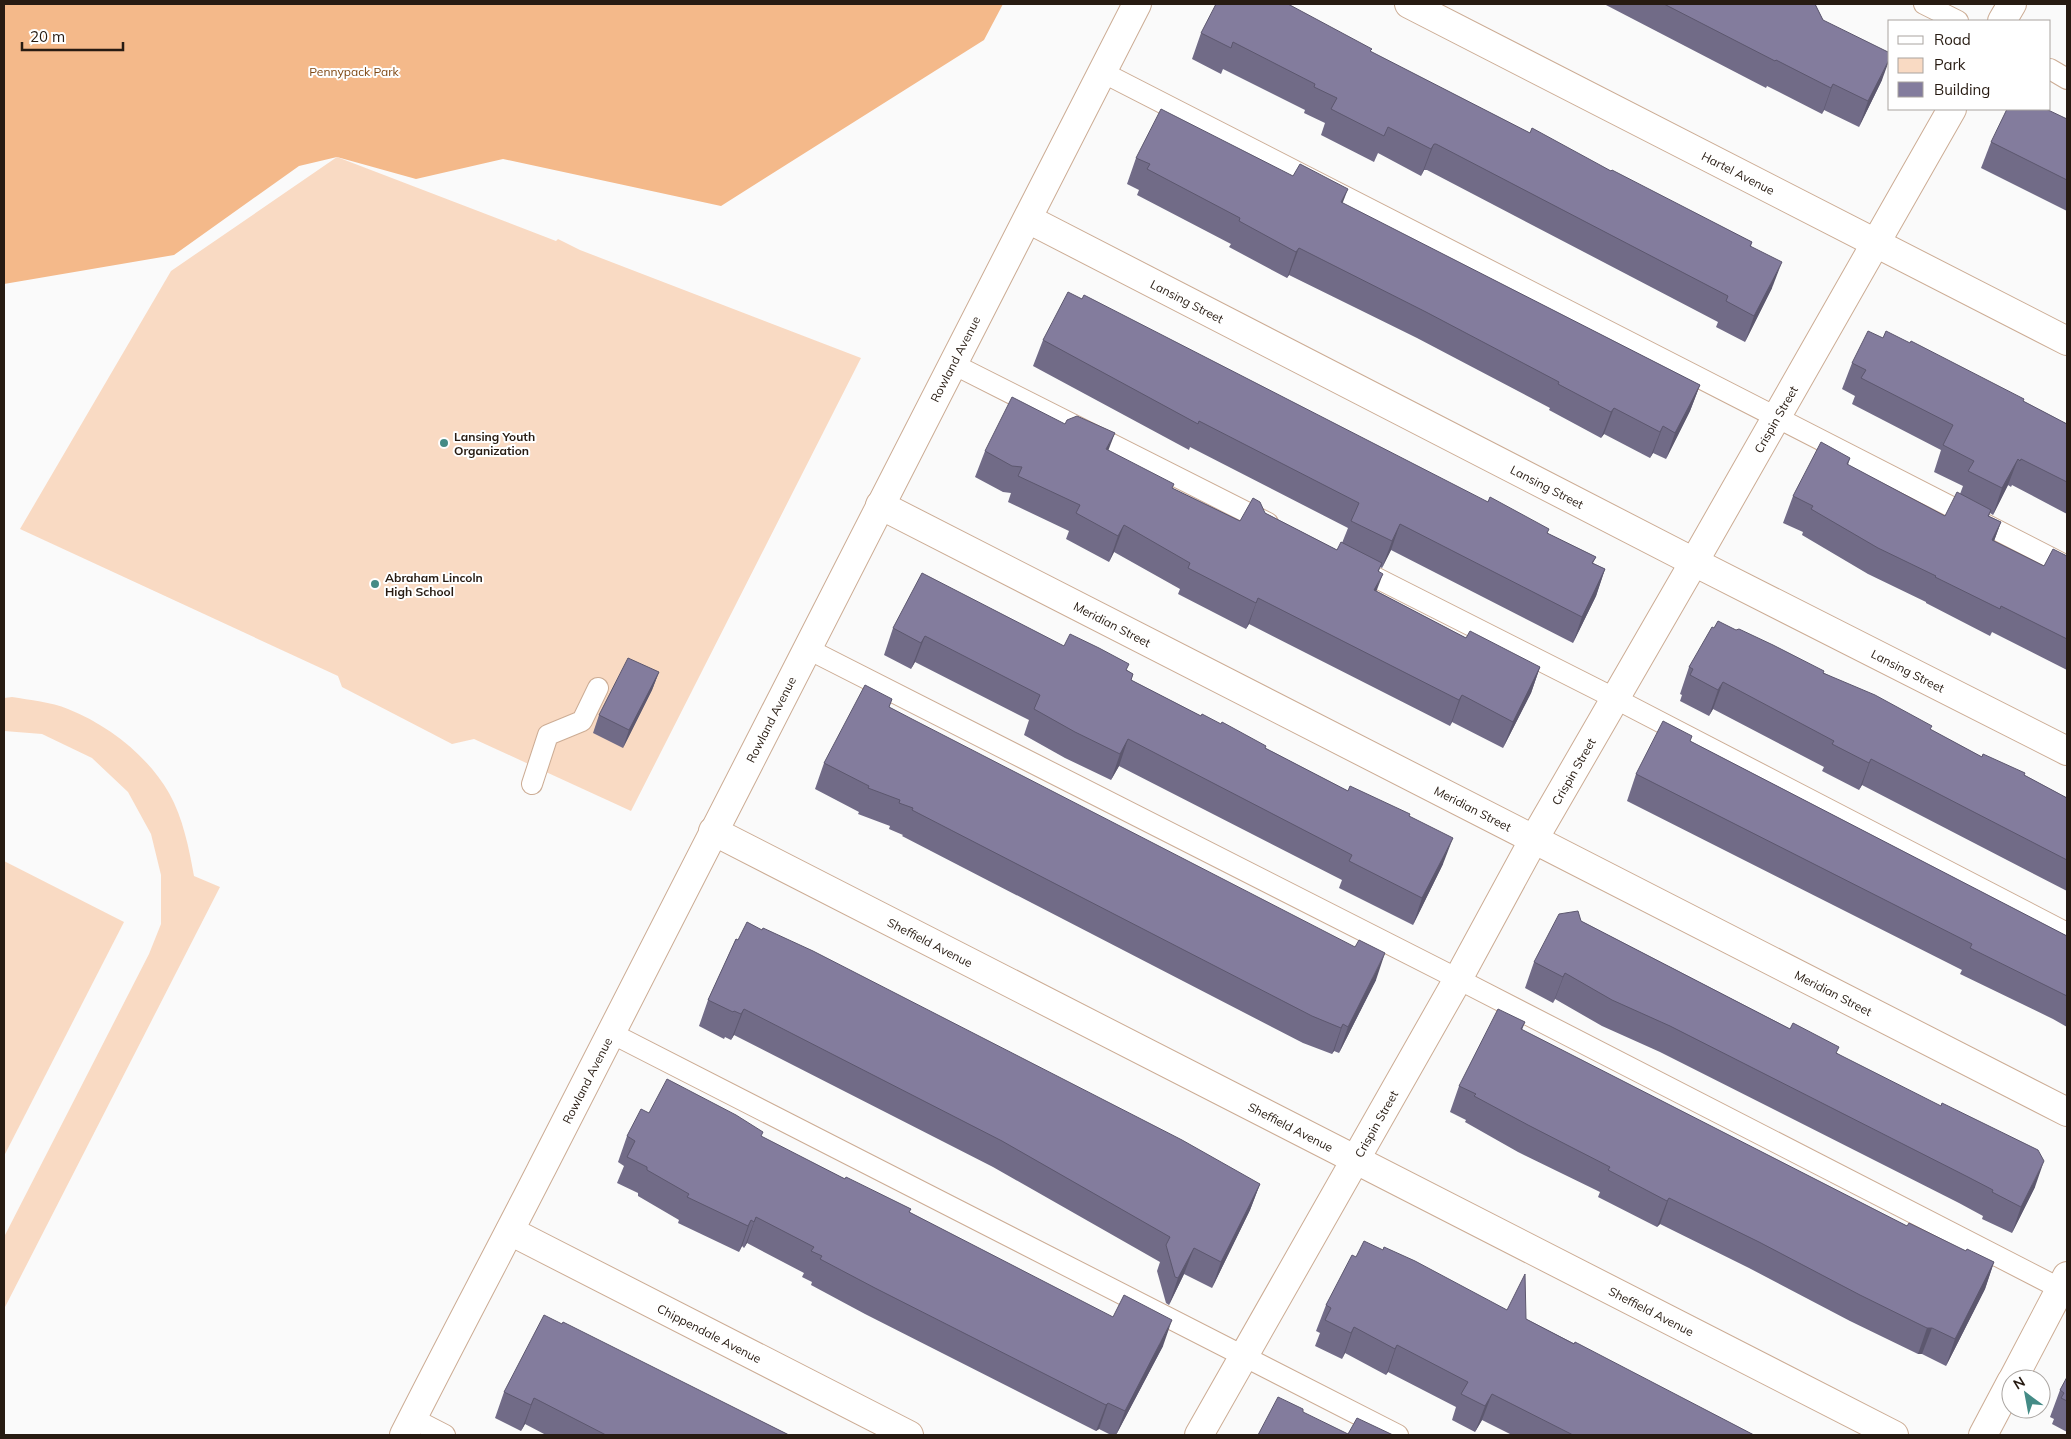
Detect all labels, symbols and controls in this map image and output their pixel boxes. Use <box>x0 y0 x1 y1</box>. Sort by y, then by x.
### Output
scale bar <box>22 20 124 52</box>
legend <box>1888 20 2051 110</box>
text: 20 m <box>30 27 65 46</box>
text: Road <box>1934 30 1971 49</box>
text: Park <box>1934 55 1966 74</box>
park label: Pennypack Park <box>309 64 399 79</box>
text: Building <box>1934 80 1990 99</box>
street label: Hartel Avenue <box>1699 148 1777 197</box>
street label: Lansing Street <box>1148 276 1226 326</box>
street label: Rowland Avenue <box>927 313 983 404</box>
street label: Crispin Street <box>1750 383 1800 455</box>
place label: Lansing Youth Organization <box>454 429 535 458</box>
marker: Lansing Youth Organization <box>438 437 450 449</box>
street label: Lansing Street <box>1508 461 1586 511</box>
place label: Abraham Lincoln High School <box>385 570 483 599</box>
marker: Abraham Lincoln High School <box>369 578 381 590</box>
street label: Meridian Street <box>1071 598 1154 650</box>
street label: Lansing Street <box>1869 646 1947 695</box>
street label: Rowland Avenue <box>742 674 799 765</box>
street label: Crispin Street <box>1548 735 1598 807</box>
street label: Meridian Street <box>1432 782 1514 834</box>
street label: Sheffield Avenue <box>885 914 975 970</box>
street label: Meridian Street <box>1792 967 1875 1019</box>
street label: Rowland Avenue <box>559 1035 615 1126</box>
street label: Crispin Street <box>1351 1087 1401 1160</box>
street label: Sheffield Avenue <box>1246 1099 1336 1154</box>
street label: Sheffield Avenue <box>1606 1283 1696 1339</box>
street label: Chippendale Avenue <box>655 1300 764 1366</box>
north arrow <box>2001 1369 2051 1419</box>
text: N <box>2010 1373 2028 1393</box>

